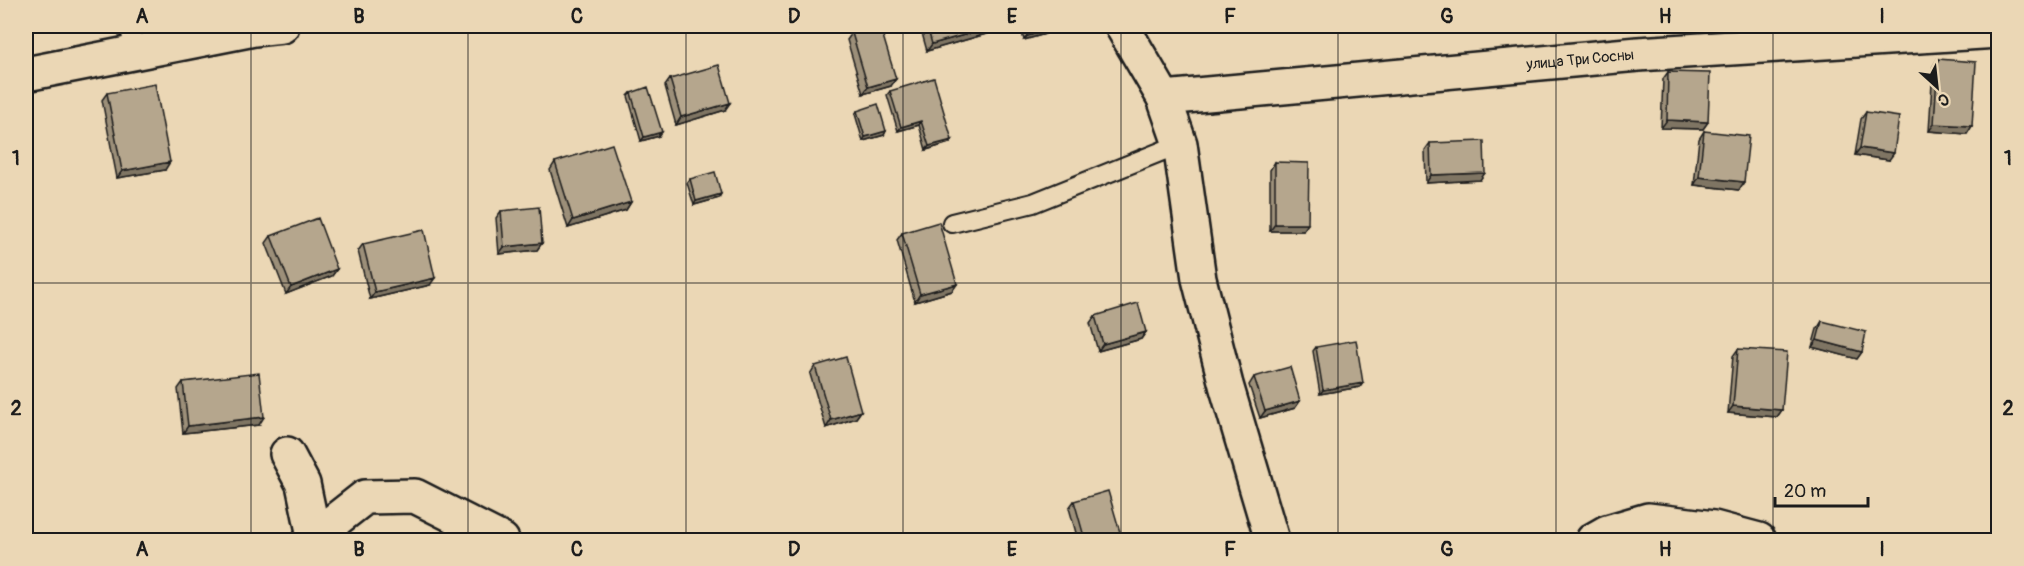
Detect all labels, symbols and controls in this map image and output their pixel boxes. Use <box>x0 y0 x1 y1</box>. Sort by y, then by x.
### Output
text: A <box>136 4 149 29</box>
text: B <box>353 4 365 29</box>
text: C <box>571 4 583 29</box>
text: D <box>788 4 801 29</box>
text: E <box>1007 4 1018 29</box>
text: F <box>1224 4 1236 29</box>
text: G <box>1440 4 1454 29</box>
text: H <box>1659 4 1672 29</box>
text: I <box>1879 4 1885 29</box>
street label: улица Три Сосны <box>1525 45 1635 74</box>
north arrow <box>1907 57 1967 117</box>
text: С <box>1934 88 1952 111</box>
text: 1 <box>12 146 20 171</box>
text: 1 <box>2004 146 2012 171</box>
text: 2 <box>10 396 22 421</box>
text: 2 <box>2002 396 2014 421</box>
scale bar <box>1775 470 1868 508</box>
text: 20 m <box>1784 480 1826 503</box>
text: A <box>136 537 149 562</box>
text: B <box>353 537 365 562</box>
text: C <box>571 537 583 562</box>
text: D <box>788 537 801 562</box>
text: E <box>1007 537 1018 562</box>
text: F <box>1224 537 1236 562</box>
text: G <box>1440 537 1454 562</box>
text: H <box>1659 537 1672 562</box>
text: I <box>1879 537 1885 562</box>

